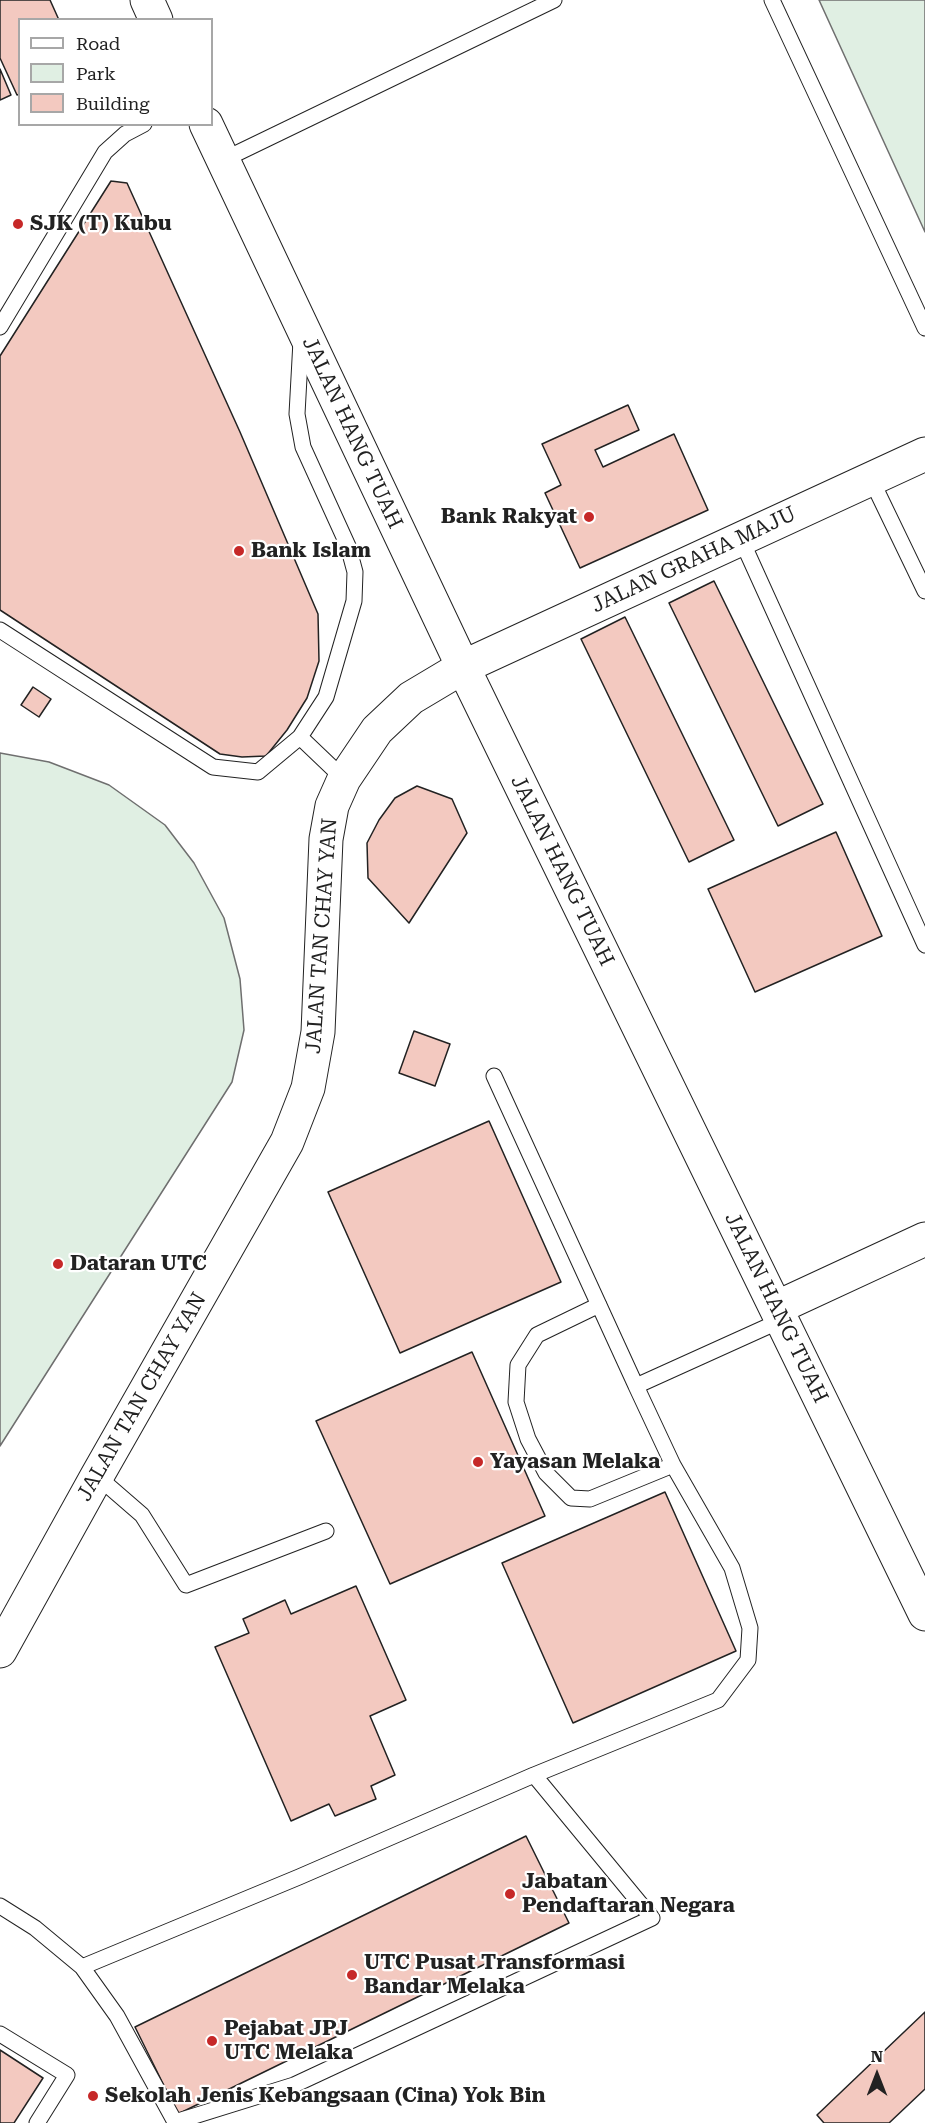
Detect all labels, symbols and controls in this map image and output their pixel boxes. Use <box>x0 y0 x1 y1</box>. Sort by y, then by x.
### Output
legend <box>18 18 213 126</box>
text: Road <box>76 33 120 54</box>
text: Park <box>76 63 116 84</box>
text: Building <box>76 93 150 114</box>
place label: SJK (T) Kubu <box>30 211 172 237</box>
marker: SJK (T) Kubu <box>11 217 25 231</box>
street label: JALAN HANG TUAH <box>296 333 408 533</box>
street label: JALAN GRAHA MAJU <box>588 501 800 619</box>
place label: Bank Rakyat <box>441 504 577 530</box>
marker: Bank Rakyat <box>582 510 596 524</box>
place label: Bank Islam <box>251 538 371 564</box>
marker: Bank Islam <box>232 544 246 558</box>
street label: JALAN HANG TUAH <box>505 772 619 970</box>
street label: JALAN TAN CHAY YAN <box>301 817 343 1055</box>
street label: JALAN HANG TUAH <box>719 1209 833 1407</box>
place label: Dataran UTC <box>70 1251 207 1277</box>
marker: Dataran UTC <box>51 1257 65 1271</box>
street label: JALAN TAN CHAY YAN <box>72 1288 212 1506</box>
place label: Yayasan Melaka <box>490 1449 660 1475</box>
marker: Yayasan Melaka <box>471 1455 485 1469</box>
place label: Jabatan Pendaftaran Negara <box>522 1869 735 1919</box>
marker: Jabatan Pendaftaran Negara <box>503 1887 517 1901</box>
place label: UTC Pusat Transformasi Bandar Melaka <box>364 1950 625 2000</box>
marker: UTC Pusat Transformasi Bandar Melaka <box>345 1968 359 1982</box>
place label: Pejabat JPJ UTC Melaka <box>224 2016 353 2066</box>
marker: Pejabat JPJ UTC Melaka <box>205 2034 219 2048</box>
north arrow <box>847 2045 907 2105</box>
text: N <box>871 2047 883 2066</box>
place label: Sekolah Jenis Kebangsaan (Cina) Yok Bin <box>105 2083 545 2109</box>
marker: Sekolah Jenis Kebangsaan (Cina) Yok Bin <box>86 2089 100 2103</box>

